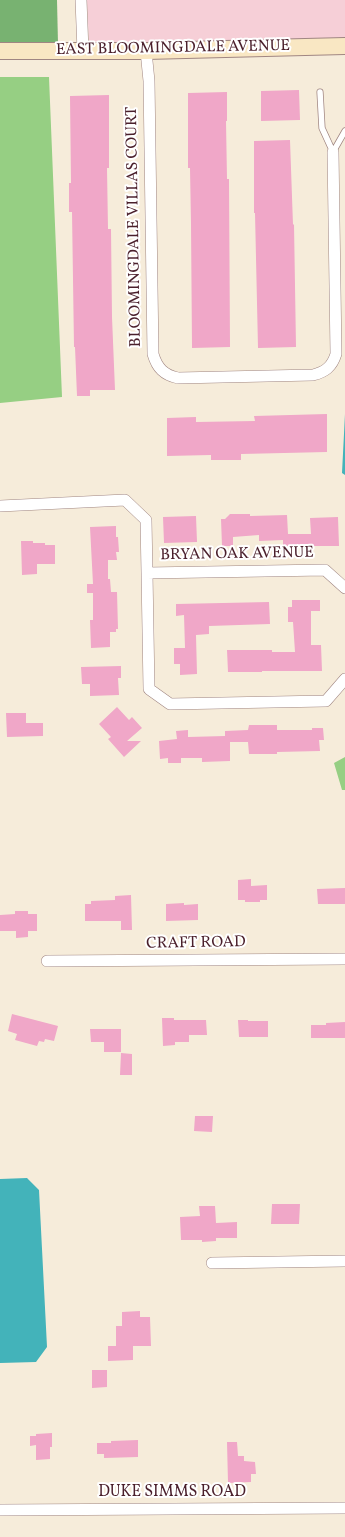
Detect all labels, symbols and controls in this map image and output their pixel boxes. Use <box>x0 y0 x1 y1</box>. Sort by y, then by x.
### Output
street label: EAST BLOOMINGDALE AVENUE <box>56 37 290 61</box>
street label: BLOOMINGDALE VILLAS COURT <box>123 107 147 347</box>
street label: BRYAN OAK AVENUE <box>160 544 314 566</box>
street label: CRAFT ROAD <box>146 934 246 954</box>
street label: DUKE SIMMS ROAD <box>98 1483 246 1503</box>

